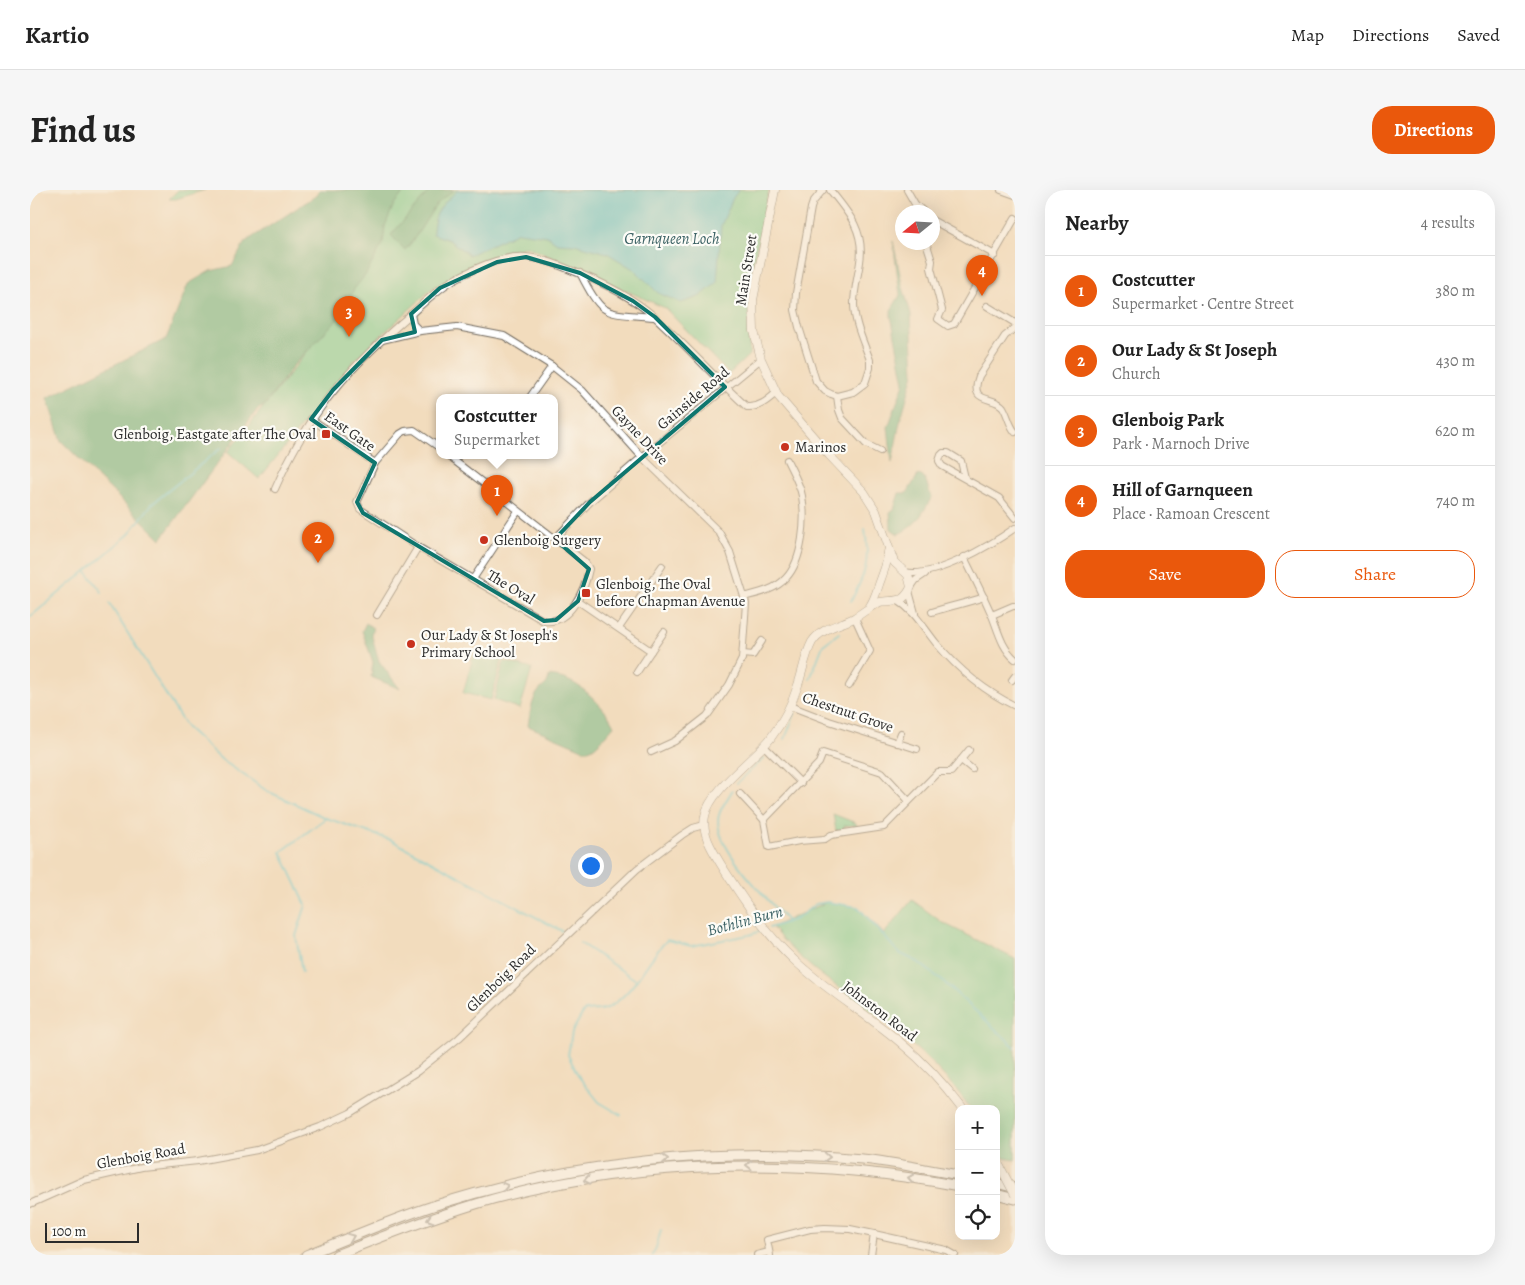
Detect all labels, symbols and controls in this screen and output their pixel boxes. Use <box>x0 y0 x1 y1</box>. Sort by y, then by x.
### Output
text: Kartio <box>25 19 89 51</box>
text: Map <box>1291 23 1324 47</box>
text: Directions <box>1352 23 1429 47</box>
text: Saved <box>1457 23 1500 47</box>
text: Find us <box>30 106 136 154</box>
button: Directions <box>1372 106 1495 154</box>
north arrow <box>895 205 940 250</box>
text: Nearby <box>1065 209 1128 237</box>
text: 4 results <box>1421 212 1475 234</box>
water label: Garnqueen Loch <box>624 228 720 250</box>
street label: Main Street <box>731 233 762 307</box>
pin: 4 <box>966 255 998 296</box>
text: Costcutter <box>1112 267 1195 293</box>
text: 1 <box>1078 280 1084 302</box>
text: 380 m <box>1436 280 1475 302</box>
text: Supermarket · Centre Street <box>1112 293 1294 315</box>
pin: 3 <box>333 296 365 337</box>
text: Our Lady & St Joseph <box>1112 337 1277 363</box>
text: 2 <box>1077 350 1085 372</box>
text: 430 m <box>1436 350 1475 372</box>
street label: Gainside Road <box>653 361 734 434</box>
text: Church <box>1112 363 1161 385</box>
popup <box>436 394 558 459</box>
street label: Gayne Drive <box>607 401 673 469</box>
text: Costcutter <box>454 403 537 429</box>
street label: East Gate <box>320 406 380 456</box>
text: Glenboig Park <box>1112 407 1224 433</box>
text: 3 <box>1078 420 1084 442</box>
text: 620 m <box>1435 420 1475 442</box>
place label: Glenboig, Eastgate after The Oval <box>114 424 316 444</box>
marker: Glenboig, Eastgate after The Oval <box>320 428 332 440</box>
text: Supermarket <box>454 429 540 451</box>
text: Park · Marnoch Drive <box>1112 433 1250 455</box>
place label: Marinos <box>795 437 846 457</box>
marker: Marinos <box>779 441 791 453</box>
pin: 1 <box>481 475 513 516</box>
text: Hill of Garnqueen <box>1112 477 1253 503</box>
text: 4 <box>1077 490 1085 512</box>
text: 740 m <box>1436 490 1475 512</box>
text: Place · Ramoan Crescent <box>1112 503 1270 525</box>
pin: 2 <box>302 522 334 563</box>
place label: Glenboig Surgery <box>494 530 601 550</box>
marker: Glenboig Surgery <box>478 534 490 546</box>
button: Save <box>1065 550 1265 598</box>
button: Share <box>1275 550 1475 598</box>
street label: The Oval <box>483 565 539 609</box>
place label: Glenboig, The Oval before Chapman Avenue <box>596 574 746 611</box>
marker: Glenboig, The Oval before Chapman Avenue <box>580 587 592 599</box>
place label: Our Lady & St Joseph's Primary School <box>421 625 558 662</box>
marker: Our Lady & St Joseph's Primary School <box>405 638 417 650</box>
street label: Chestnut Grove <box>800 687 896 737</box>
your location <box>578 853 604 879</box>
water label: Bothlin Burn <box>705 900 785 942</box>
street label: Glenboig Road <box>462 939 541 1016</box>
street label: Johnston Road <box>838 976 922 1046</box>
map controls <box>955 1105 1000 1240</box>
button: + <box>955 1105 1000 1150</box>
street label: Glenboig Road <box>95 1138 188 1174</box>
button: − <box>955 1150 1000 1195</box>
one-way arrow <box>823 1152 831 1163</box>
one-way arrow <box>661 1153 669 1164</box>
one-way arrow <box>745 1160 752 1170</box>
one-way arrow <box>906 1173 914 1184</box>
one-way arrow <box>583 1174 592 1184</box>
one-way arrow <box>500 1181 509 1192</box>
button: locate <box>955 1195 1000 1240</box>
one-way arrow <box>426 1213 435 1223</box>
scale bar <box>45 1220 139 1243</box>
text: 100 m <box>52 1222 86 1241</box>
one-way arrow <box>346 1232 355 1243</box>

